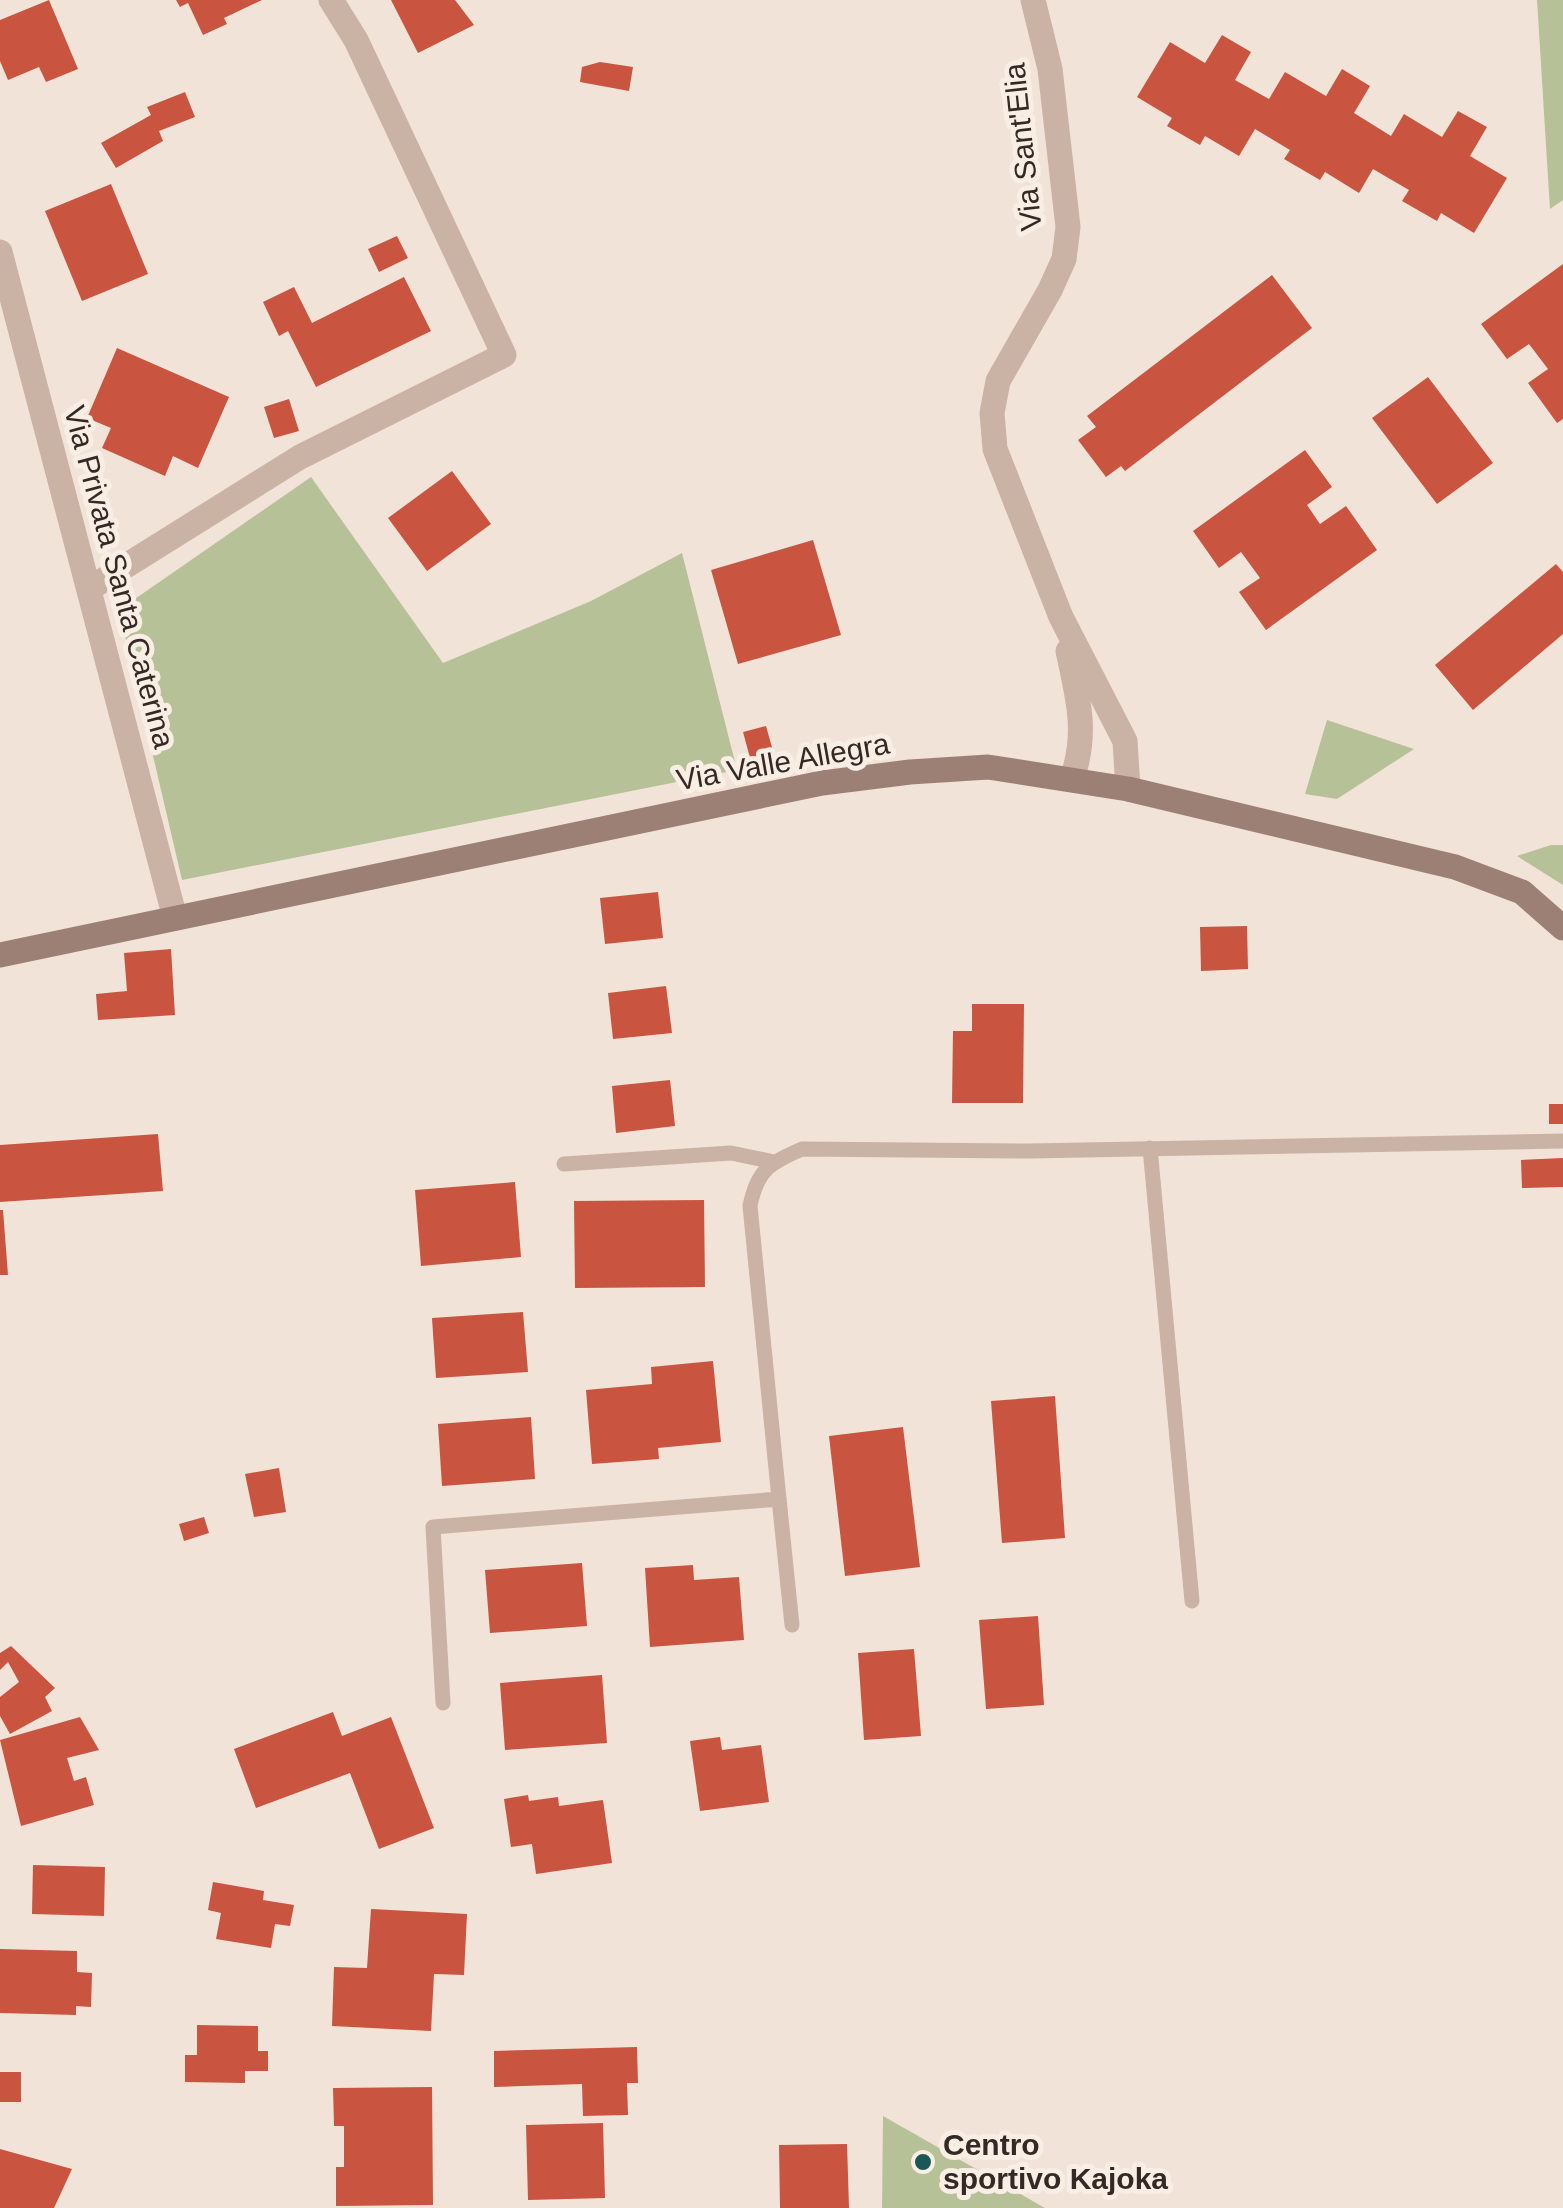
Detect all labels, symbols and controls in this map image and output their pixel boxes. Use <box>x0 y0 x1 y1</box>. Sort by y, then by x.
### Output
street label: Via Sant'Elia <box>997 61 1048 233</box>
street label: Via Privata Santa Caterina <box>58 402 181 752</box>
street label: Via Valle Allegra <box>674 726 892 796</box>
place label: Centro sportivo Kajoka <box>943 2128 1168 2195</box>
marker: Centro sportivo Kajoka <box>912 2151 934 2173</box>

